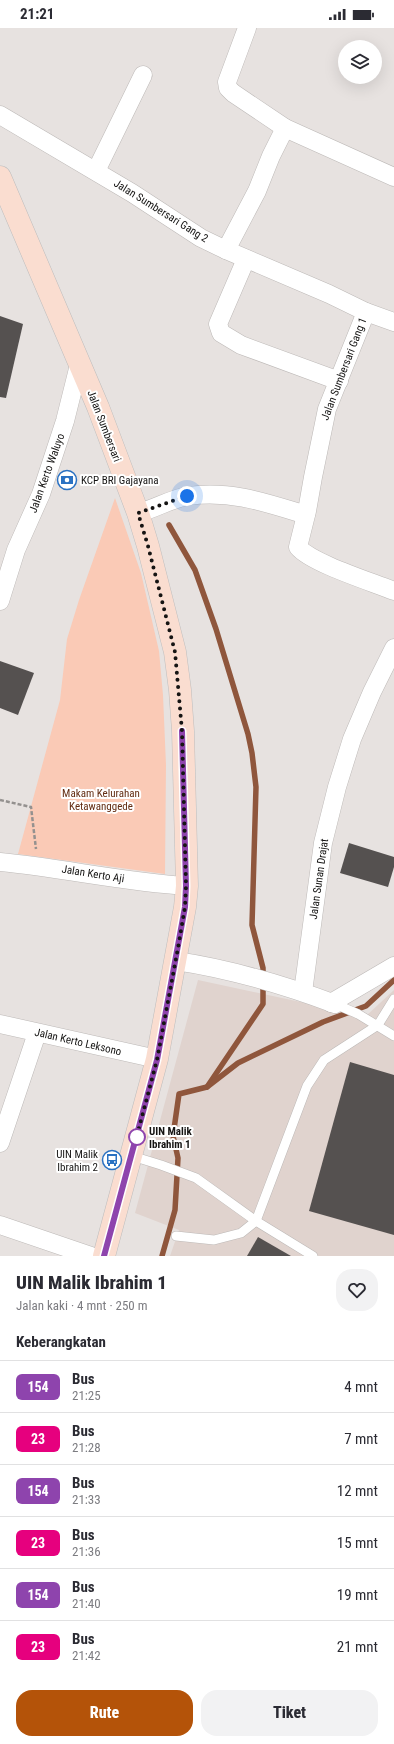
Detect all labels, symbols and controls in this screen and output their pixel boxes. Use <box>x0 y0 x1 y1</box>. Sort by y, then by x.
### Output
text: 21:21 <box>20 5 54 23</box>
map controls <box>338 40 382 84</box>
button: layers <box>338 40 382 84</box>
street label: Jalan Sumbersari Gang 2 <box>111 177 211 245</box>
street label: Jalan Sumbersari Gang 1 <box>318 316 370 422</box>
street label: Jalan Sumbersari <box>84 388 124 464</box>
street label: Jalan Kerto Waluyo <box>27 431 68 514</box>
bank icon: KCP BRI Gajayana <box>56 469 78 491</box>
place label: KCP BRI Gajayana <box>81 474 159 487</box>
your location <box>177 486 197 506</box>
park label: Makam Kelurahan Ketawanggede <box>62 787 140 813</box>
street label: Jalan Sunan Drajat <box>307 838 331 920</box>
street label: Jalan Kerto Aji <box>61 863 125 885</box>
street label: Jalan Kerto Leksono <box>33 1026 123 1058</box>
place label: UIN Malik Ibrahim 1 <box>149 1125 193 1151</box>
marker: UIN Malik Ibrahim 1 <box>128 1128 146 1146</box>
place label: UIN Malik Ibrahim 2 <box>56 1148 98 1174</box>
bus stop icon: UIN Malik Ibrahim 2 <box>101 1149 123 1171</box>
button: heart <box>336 1269 378 1311</box>
text: UIN Malik Ibrahim 1 <box>16 1271 167 1294</box>
text: Jalan kaki · 4 mnt · 250 m <box>16 1298 148 1313</box>
text: Keberangkatan <box>16 1333 106 1351</box>
text: Bus <box>72 1370 95 1388</box>
text: 4 mnt <box>344 1378 378 1396</box>
text: 154 <box>27 1379 49 1395</box>
text: 21:25 <box>72 1388 101 1403</box>
text: Bus <box>72 1422 95 1440</box>
text: 7 mnt <box>344 1430 378 1448</box>
text: 23 <box>31 1431 45 1447</box>
text: 21:28 <box>72 1440 101 1455</box>
text: Bus <box>72 1474 95 1492</box>
text: 12 mnt <box>337 1482 378 1500</box>
text: 154 <box>27 1483 49 1499</box>
text: 21:33 <box>72 1492 101 1507</box>
text: Bus <box>72 1526 95 1544</box>
text: 15 mnt <box>337 1534 378 1552</box>
text: 23 <box>31 1535 45 1551</box>
text: 21:36 <box>72 1544 101 1559</box>
text: Bus <box>72 1578 95 1596</box>
text: 19 mnt <box>337 1586 378 1604</box>
text: 154 <box>27 1587 49 1603</box>
text: 21:40 <box>72 1596 101 1611</box>
text: Bus <box>72 1630 95 1648</box>
text: 21 mnt <box>337 1638 378 1656</box>
text: 23 <box>31 1639 45 1655</box>
text: 21:42 <box>72 1648 101 1663</box>
button: Rute <box>16 1690 193 1736</box>
button: Tiket <box>201 1690 378 1736</box>

